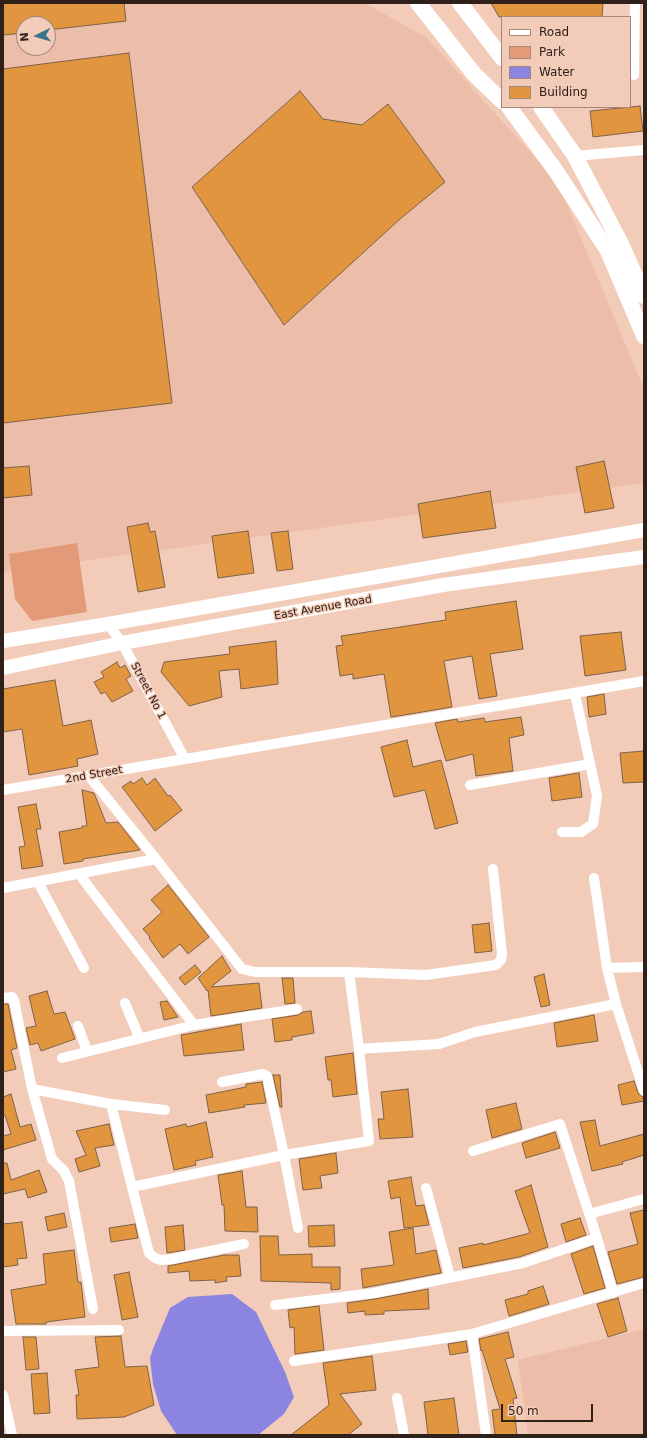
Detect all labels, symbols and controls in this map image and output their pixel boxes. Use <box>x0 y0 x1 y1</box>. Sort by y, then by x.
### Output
north arrow <box>16 16 56 56</box>
legend <box>501 16 631 108</box>
text: Road <box>539 25 569 39</box>
text: N <box>18 32 31 42</box>
text: Park <box>539 45 565 59</box>
text: Water <box>539 65 574 79</box>
text: Building <box>539 85 588 99</box>
street label: East Avenue Road <box>273 593 373 623</box>
street label: Street No 1 <box>128 660 168 722</box>
street label: 2nd Street <box>64 763 124 787</box>
scale bar <box>503 1396 595 1422</box>
text: 50 m <box>508 1404 539 1418</box>

